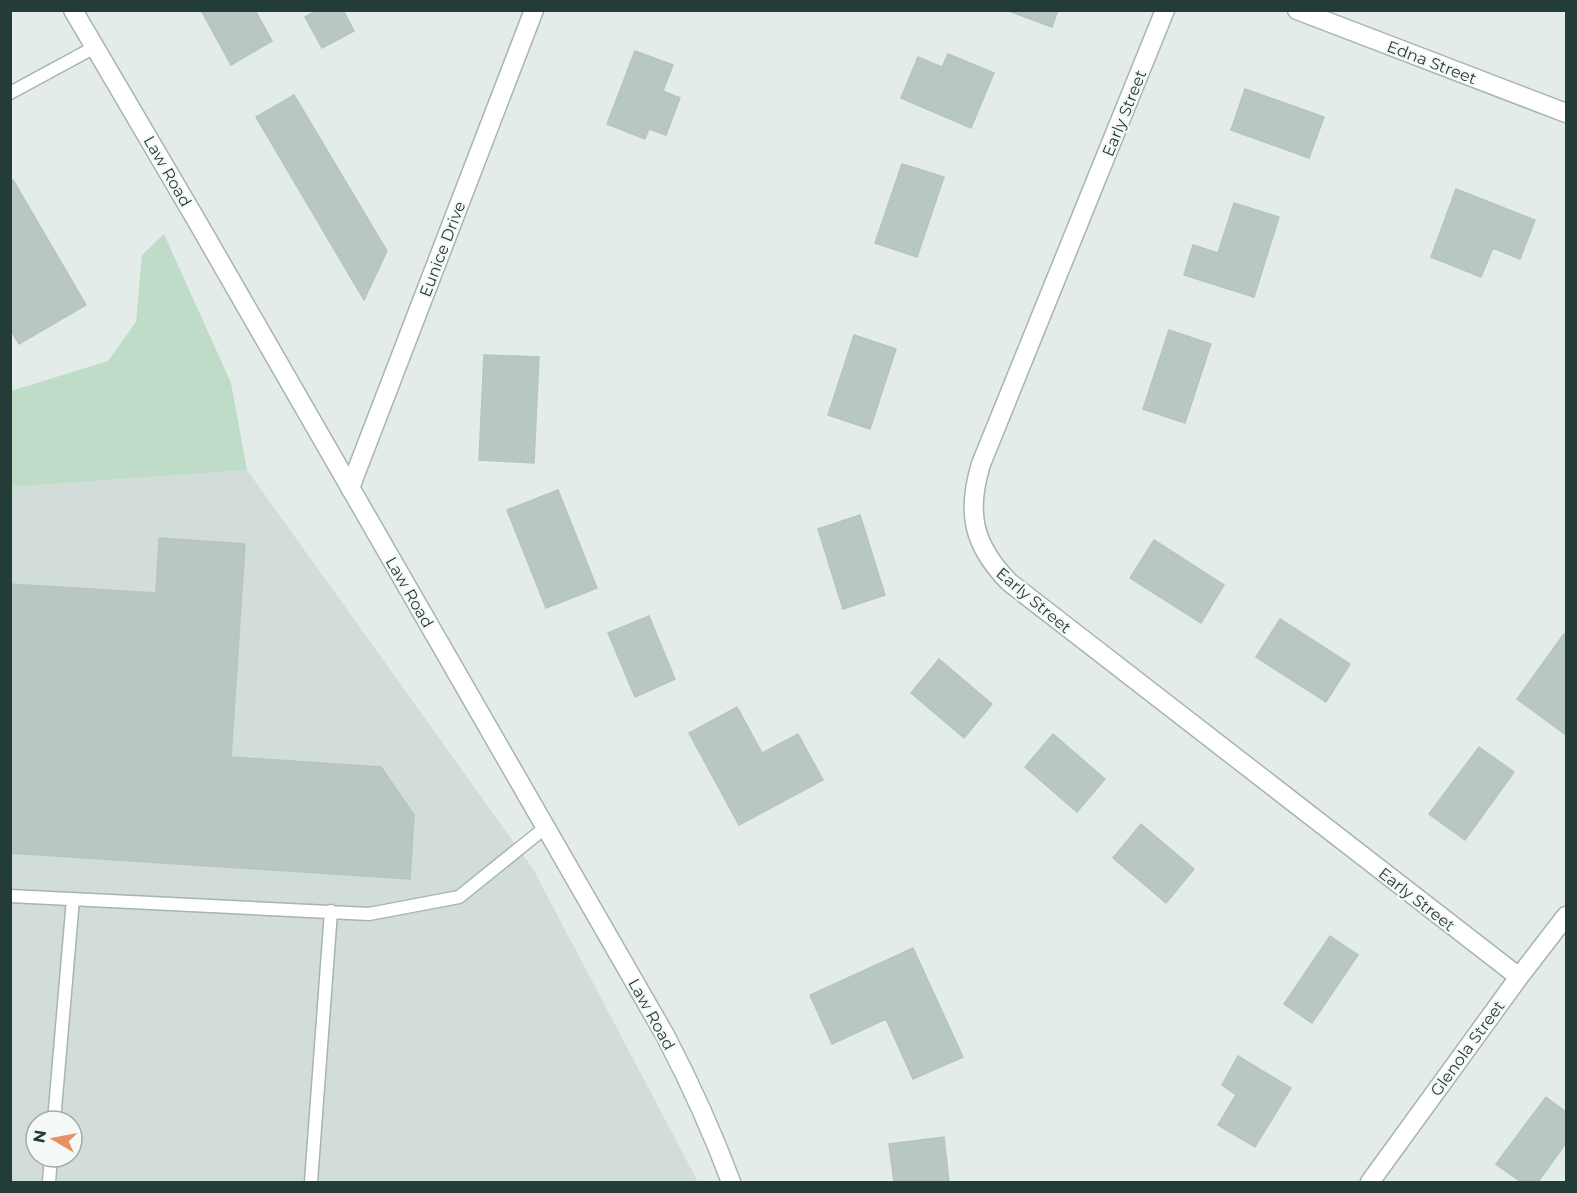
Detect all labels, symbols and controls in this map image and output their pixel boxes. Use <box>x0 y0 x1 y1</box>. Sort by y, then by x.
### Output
street label: Edna Street <box>1384 37 1480 88</box>
street label: Early Street <box>1098 67 1151 159</box>
street label: Law Road <box>140 132 195 210</box>
street label: Eunice Drive <box>415 199 469 300</box>
street label: Law Road <box>382 553 437 631</box>
street label: Early Street <box>992 564 1075 637</box>
street label: Early Street <box>1375 864 1459 935</box>
street label: Law Road <box>624 975 679 1053</box>
street label: Glenola Street <box>1426 996 1509 1100</box>
north arrow <box>24 1109 84 1169</box>
text: N <box>29 1128 50 1145</box>

